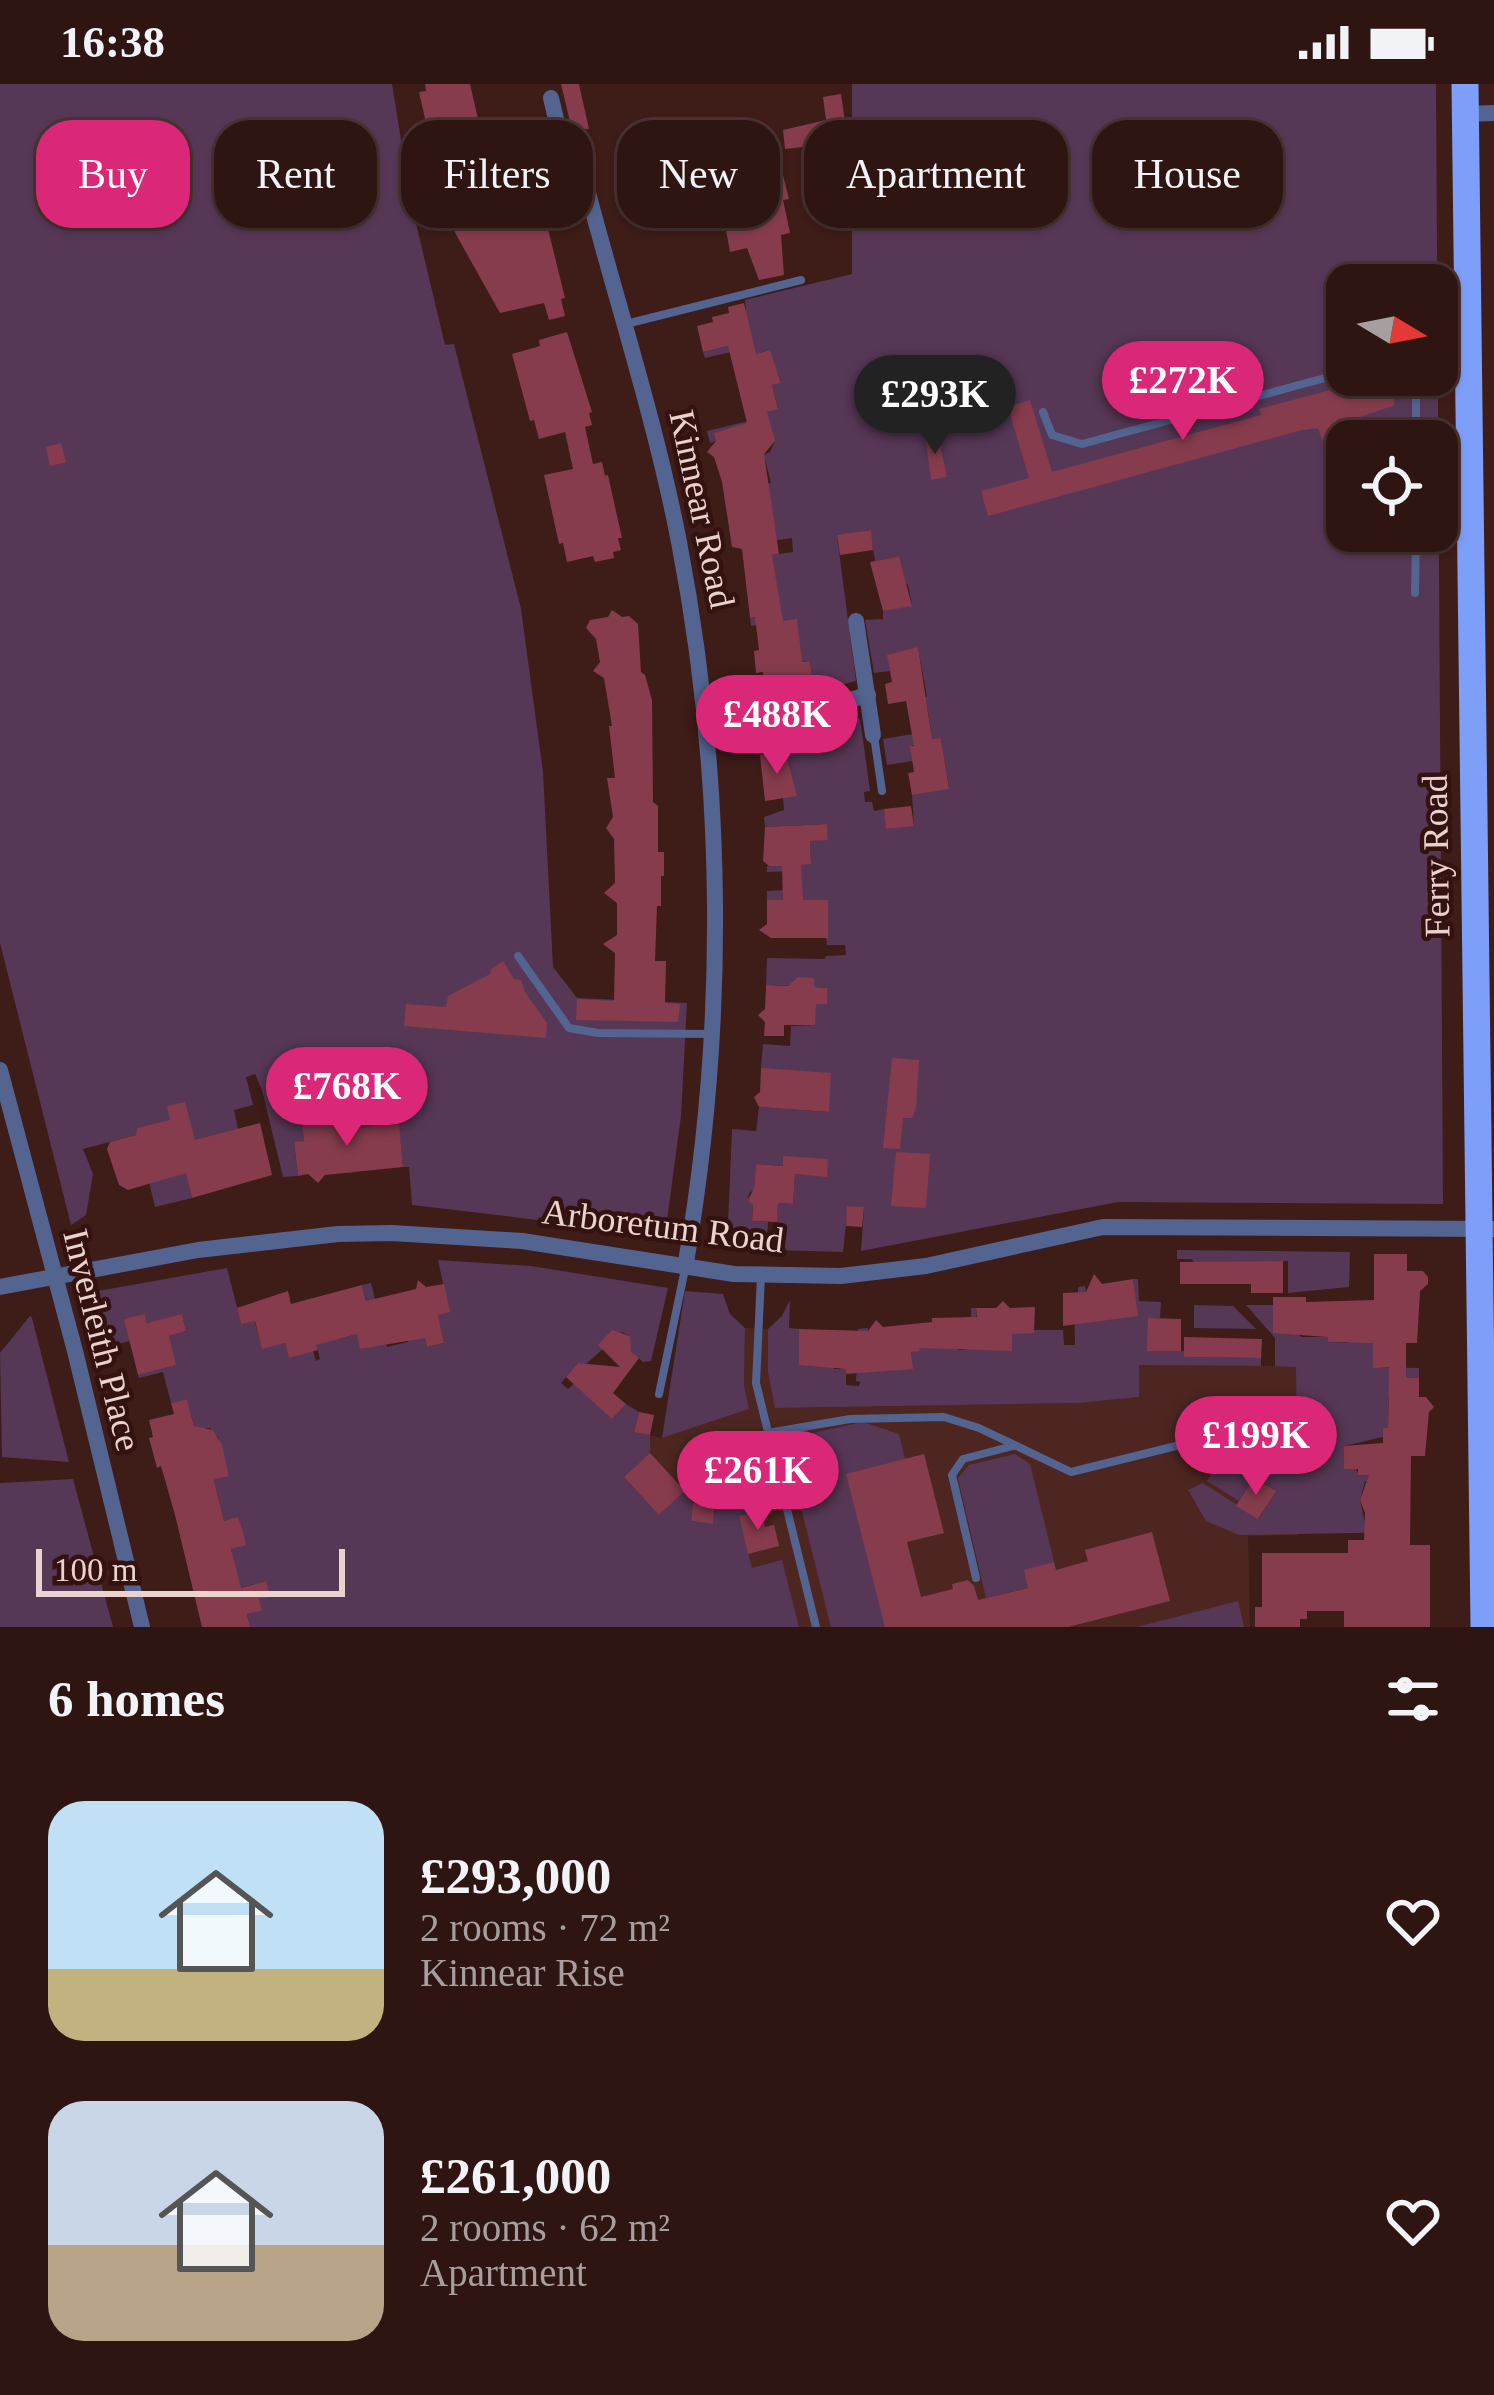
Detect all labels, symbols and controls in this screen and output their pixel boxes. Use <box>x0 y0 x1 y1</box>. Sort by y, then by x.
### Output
text: 16:38 <box>60 17 165 67</box>
chip: Buy <box>36 120 190 228</box>
chip: Rent <box>214 120 377 228</box>
chip: Filters <box>401 120 593 228</box>
chip: New <box>617 120 780 228</box>
chip: Apartment <box>804 120 1068 228</box>
chip: House <box>1092 120 1283 228</box>
north arrow <box>1326 264 1458 396</box>
map controls <box>1326 264 1458 552</box>
pin: £272K <box>1099 341 1267 443</box>
pin: £293K <box>851 355 1019 457</box>
text: £272K <box>1129 358 1237 401</box>
text: £293K <box>881 372 989 415</box>
street label: Kinnear Road <box>662 407 742 611</box>
button: locate <box>1326 420 1458 552</box>
pin: £488K <box>693 675 861 777</box>
text: £488K <box>723 692 831 735</box>
street label: Ferry Road <box>1415 774 1457 938</box>
pin: £768K <box>263 1047 431 1149</box>
text: £768K <box>293 1064 401 1107</box>
street label: Arboretum Road <box>540 1191 786 1261</box>
street label: Inverleith Place <box>55 1225 149 1455</box>
pin: £199K <box>1172 1396 1340 1498</box>
text: £199K <box>1202 1413 1310 1456</box>
pin: £261K <box>674 1431 842 1533</box>
text: £261K <box>704 1448 812 1491</box>
scale bar <box>36 1543 345 1596</box>
text: 100 m <box>54 1552 137 1588</box>
icon: filters <box>1380 1666 1446 1732</box>
text: 6 homes <box>48 1671 225 1727</box>
text: £293,000 <box>420 1848 611 1904</box>
icon: home <box>144 1849 288 1993</box>
icon: heart <box>1380 1888 1446 1954</box>
text: 2 rooms · 72 m² <box>420 1906 670 1949</box>
text: Kinnear Rise <box>420 1951 625 1994</box>
text: £261,000 <box>420 2148 611 2204</box>
icon: home <box>144 2149 288 2293</box>
icon: heart <box>1380 2188 1446 2254</box>
text: 2 rooms · 62 m² <box>420 2206 670 2249</box>
text: Apartment <box>420 2251 587 2294</box>

